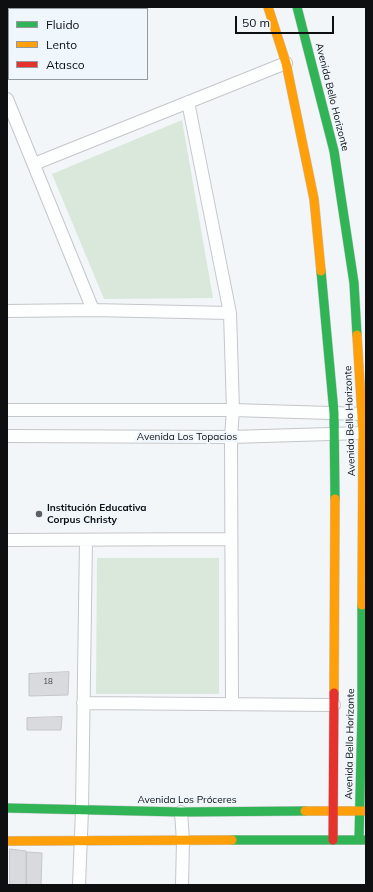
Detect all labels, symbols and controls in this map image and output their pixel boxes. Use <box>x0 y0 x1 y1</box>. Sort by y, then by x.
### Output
legend <box>8 8 148 80</box>
scale bar <box>237 8 336 34</box>
text: 50 m <box>242 15 270 30</box>
text: Fluido <box>46 17 79 32</box>
text: Lento <box>46 37 77 52</box>
street label: Avenida Bello Horizonte <box>313 42 351 152</box>
text: Atasco <box>46 57 85 72</box>
street label: Avenida Bello Horizonte <box>342 365 358 477</box>
street label: Avenida Los Topacios <box>137 431 237 443</box>
place label: Institución Educativa Corpus Christy <box>47 502 147 526</box>
marker: Institución Educativa Corpus Christy <box>34 509 44 519</box>
house number: 18 <box>43 677 53 687</box>
street label: Avenida Bello Horizonte <box>343 688 357 800</box>
street label: Avenida Los Próceres <box>137 794 237 806</box>

